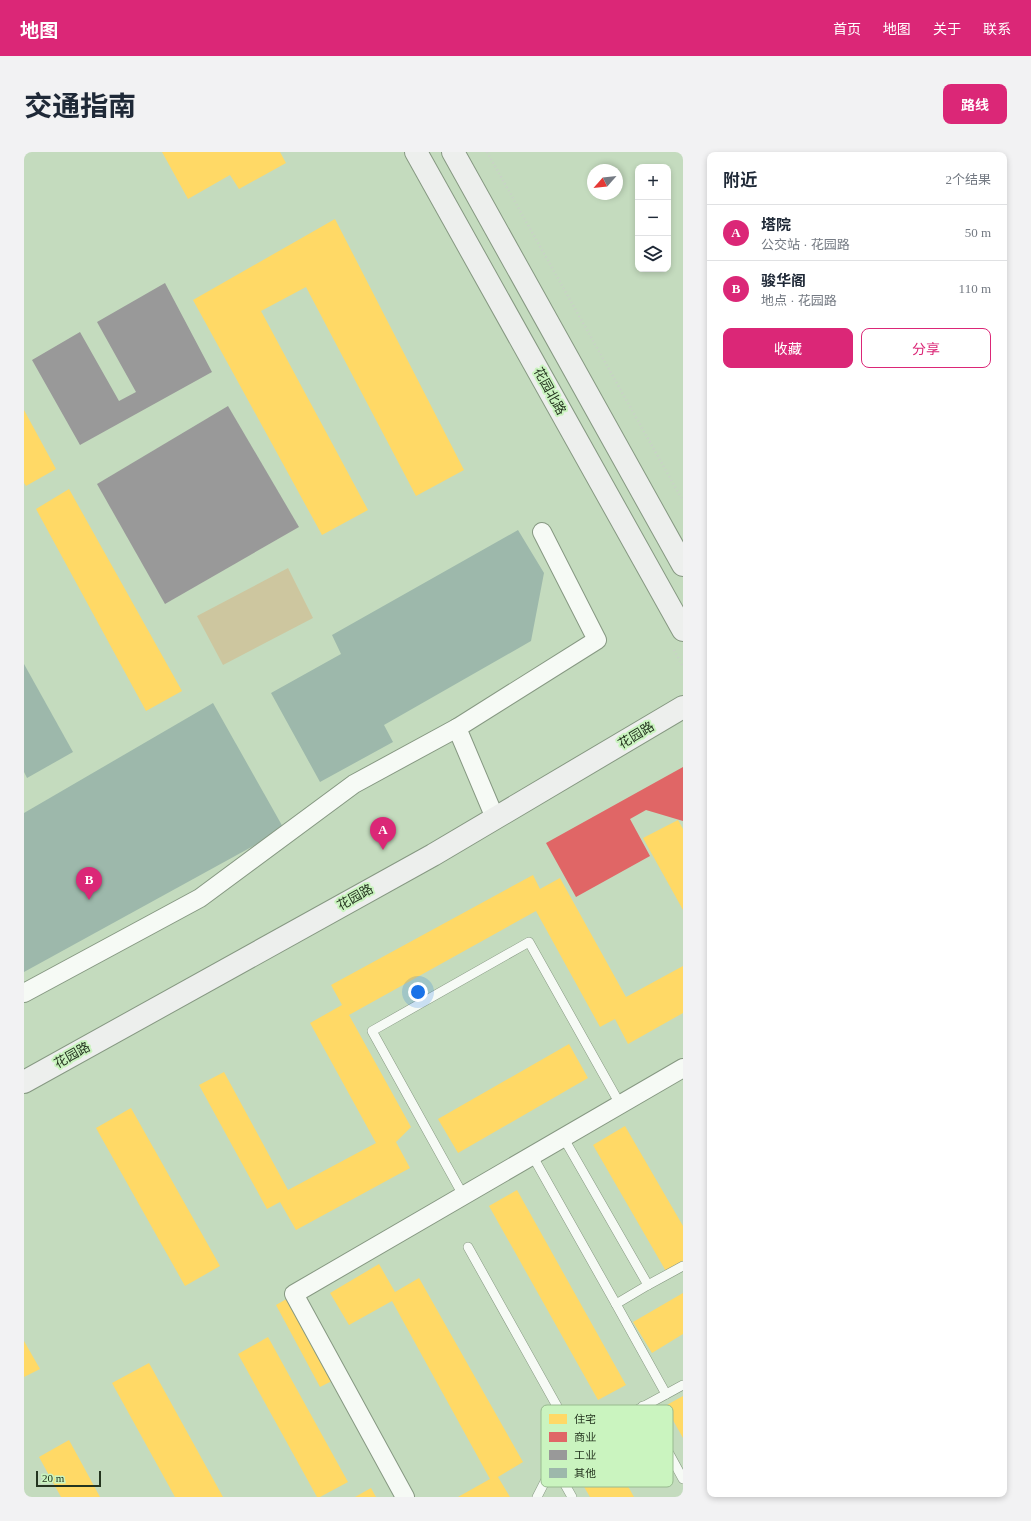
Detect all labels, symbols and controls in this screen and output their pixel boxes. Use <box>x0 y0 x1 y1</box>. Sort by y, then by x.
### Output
text: 地图 <box>20 20 58 41</box>
text: 首页 <box>833 22 861 37</box>
text: 地图 <box>883 22 911 37</box>
text: 关于 <box>933 22 961 37</box>
text: 联系 <box>983 22 1011 37</box>
button: 路线 <box>943 84 1007 124</box>
text: 交通指南 <box>24 91 136 122</box>
north arrow <box>587 164 623 200</box>
map controls <box>635 164 671 272</box>
button: + <box>635 164 671 200</box>
text: 附近 <box>723 171 757 190</box>
text: 2个结果 <box>945 172 991 187</box>
button: − <box>635 200 671 236</box>
text: 塔院 <box>761 217 791 233</box>
text: A <box>731 225 741 240</box>
text: 50 m <box>965 225 991 240</box>
button: layers <box>635 236 671 272</box>
text: 公交站 · 花园路 <box>761 237 850 252</box>
text: 骏华阁 <box>761 273 806 289</box>
text: B <box>732 281 740 296</box>
text: 110 m <box>959 281 991 296</box>
text: 地点 · 花园路 <box>761 293 837 308</box>
button: 收藏 <box>723 328 853 368</box>
button: 分享 <box>861 328 991 368</box>
street label: 花园北路 <box>531 365 569 417</box>
street label: 花园路 <box>615 719 657 751</box>
pin: A <box>370 817 396 850</box>
pin: B <box>76 867 102 900</box>
street label: 花园路 <box>334 881 376 913</box>
your location <box>408 982 428 1002</box>
street label: 花园路 <box>51 1039 93 1071</box>
legend <box>541 1405 673 1487</box>
text: 住宅 <box>574 1413 596 1425</box>
text: 商业 <box>574 1431 596 1443</box>
text: 工业 <box>574 1449 596 1461</box>
text: 其他 <box>574 1467 596 1479</box>
scale bar <box>36 1469 101 1488</box>
text: 20 m <box>42 1472 64 1484</box>

